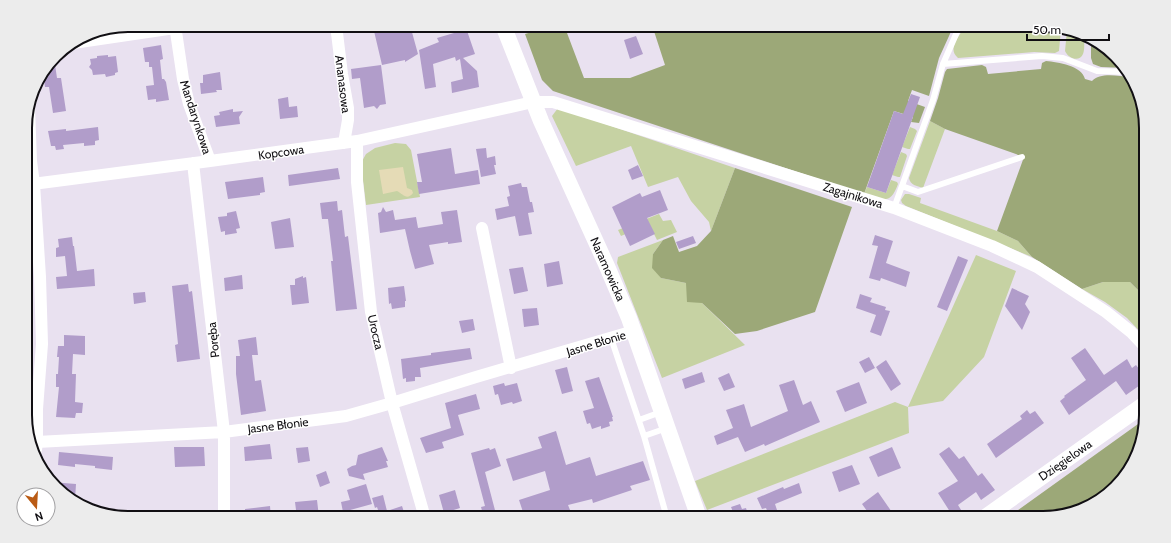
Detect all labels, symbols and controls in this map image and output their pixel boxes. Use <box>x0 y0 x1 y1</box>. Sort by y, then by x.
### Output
scale bar <box>1027 16 1109 42</box>
text: 50 m <box>1033 22 1061 37</box>
street label: Ananasowa <box>332 54 354 114</box>
street label: Mandarynkowa <box>177 78 215 156</box>
street label: Kopcowa <box>257 141 305 163</box>
street label: Zagajnikowa <box>821 179 885 211</box>
street label: Naramowicka <box>587 235 629 304</box>
street label: Urocza <box>365 313 387 351</box>
street label: Poręba <box>204 321 222 359</box>
street label: Jasne Błonie <box>564 327 627 359</box>
street label: Jasne Błonie <box>246 414 309 436</box>
street label: Dzięgielowa <box>1035 436 1095 484</box>
north arrow <box>16 487 56 527</box>
text: N <box>33 509 45 524</box>

